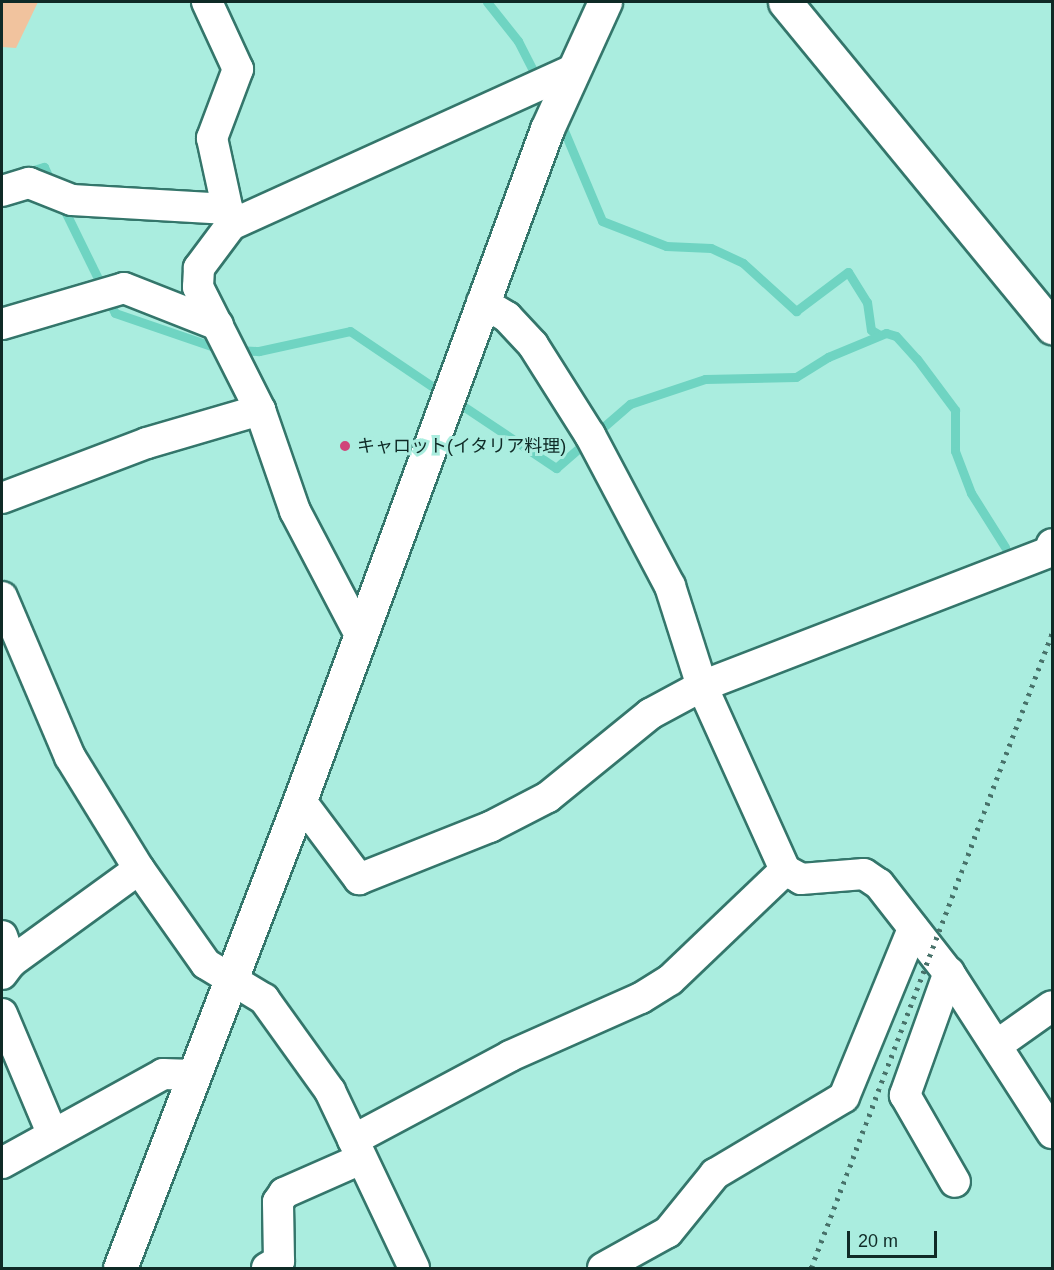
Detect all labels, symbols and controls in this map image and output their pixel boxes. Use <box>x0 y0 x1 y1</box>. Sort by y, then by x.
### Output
place label: キャロット(イタリア料理) <box>357 435 567 457</box>
marker: キャロット(イタリア料理) <box>338 439 352 453</box>
scale bar <box>850 1219 940 1257</box>
text: 20 m <box>858 1231 898 1251</box>

